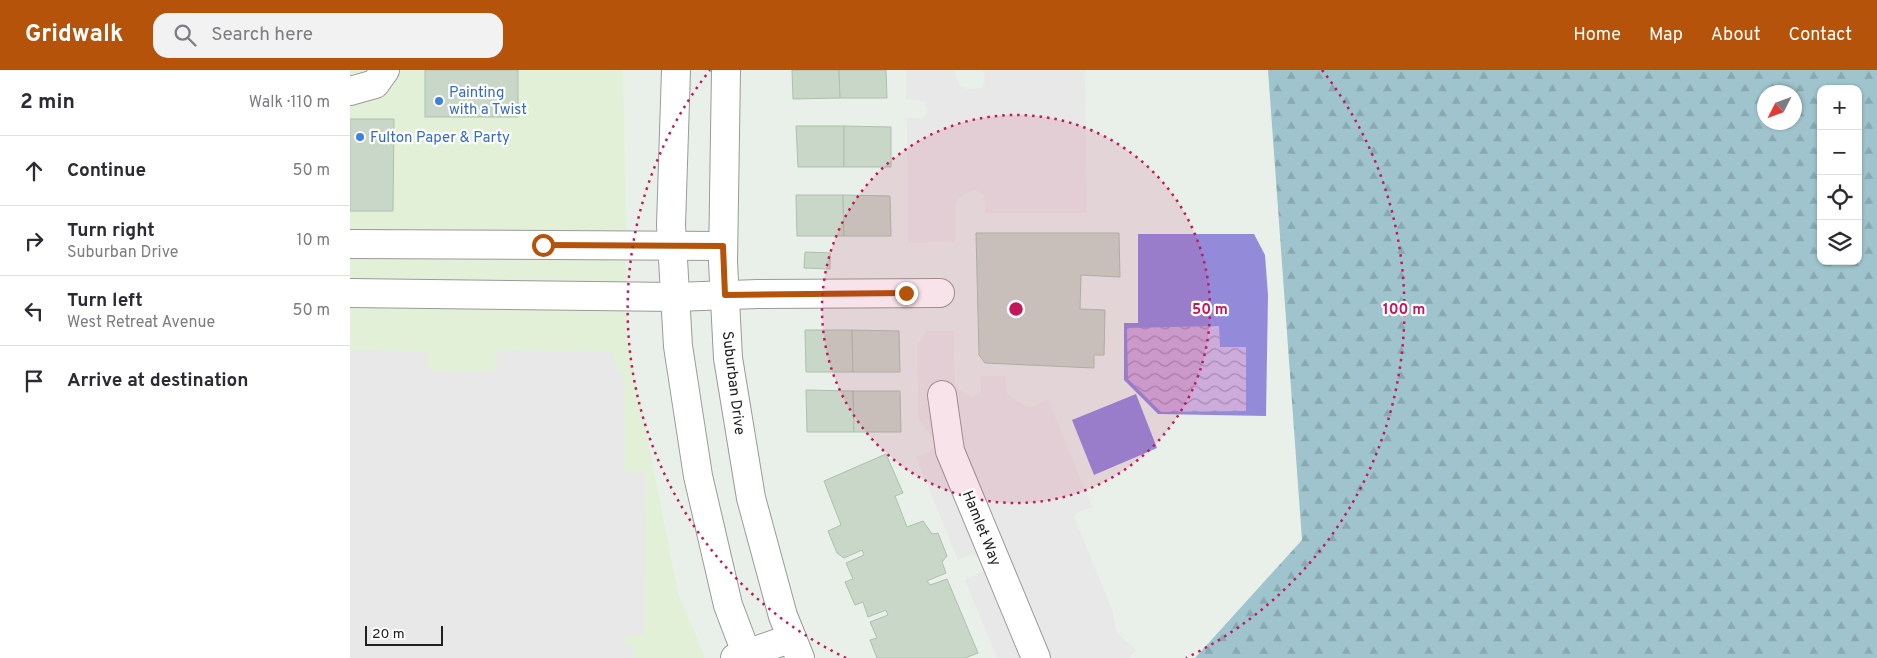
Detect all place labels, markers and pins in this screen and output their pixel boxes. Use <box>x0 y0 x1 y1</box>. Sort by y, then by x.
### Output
place label: Painting with a Twist <box>449 84 527 120</box>
marker: Painting with a Twist <box>433 95 445 107</box>
place label: Fulton Paper & Party <box>370 129 510 148</box>
marker: Fulton Paper & Party <box>354 131 366 143</box>
centre of rings <box>1007 300 1025 318</box>

